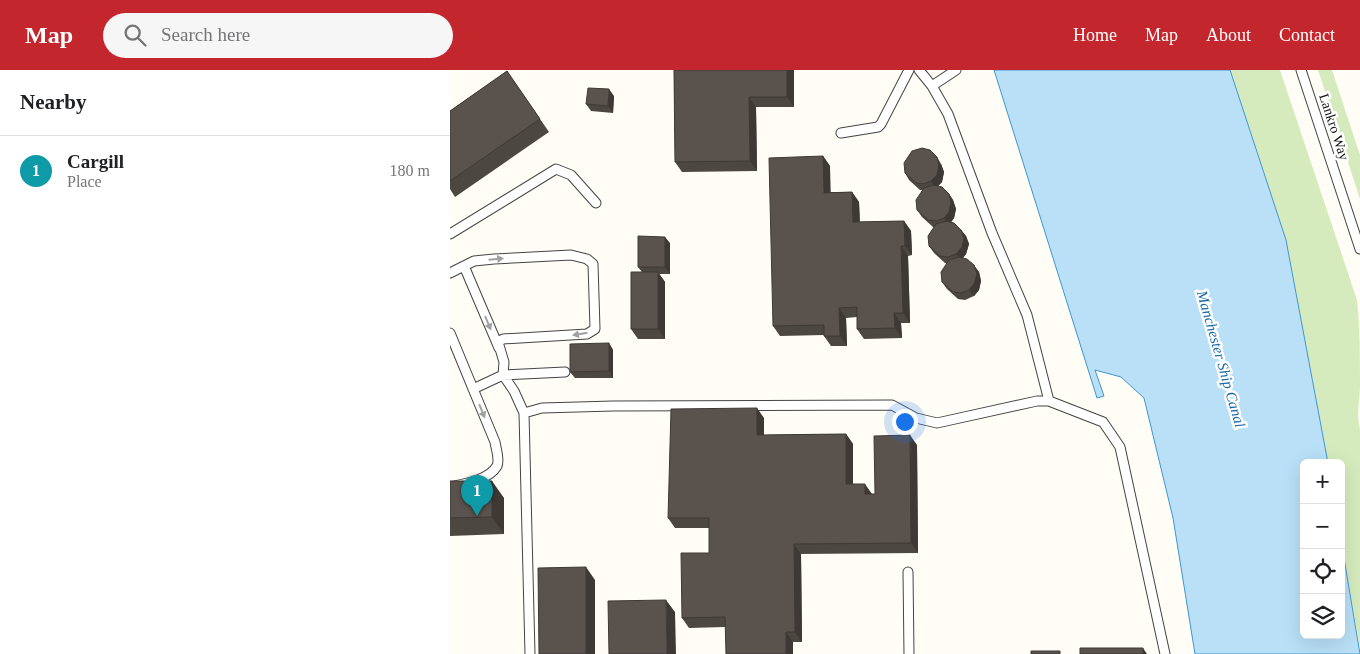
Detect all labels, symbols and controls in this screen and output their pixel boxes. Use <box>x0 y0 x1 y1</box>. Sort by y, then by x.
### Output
search box <box>103 13 453 58</box>
icon: search <box>121 21 149 49</box>
text: Map <box>25 22 73 48</box>
text: Search here <box>161 24 250 45</box>
text: Home <box>1073 25 1117 45</box>
text: Map <box>1145 25 1178 45</box>
text: About <box>1206 25 1251 45</box>
text: Contact <box>1279 25 1335 45</box>
text: Nearby <box>20 90 87 114</box>
street label: Lankro Way <box>1316 92 1352 162</box>
text: Cargill <box>67 151 124 172</box>
text: 1 <box>32 162 40 179</box>
text: 180 m <box>390 162 430 179</box>
text: Place <box>67 173 102 190</box>
one-way arrow <box>488 255 504 263</box>
water label: Manchester Ship Canal <box>1194 288 1248 429</box>
one-way arrow <box>484 316 492 330</box>
one-way arrow <box>572 330 588 338</box>
one-way arrow <box>478 404 486 419</box>
your location <box>892 409 918 435</box>
map controls <box>1300 459 1345 639</box>
button: + <box>1300 459 1345 504</box>
pin: 1 <box>461 475 493 516</box>
button: − <box>1300 504 1345 549</box>
button: locate <box>1300 549 1345 594</box>
button: layers <box>1300 594 1345 639</box>

